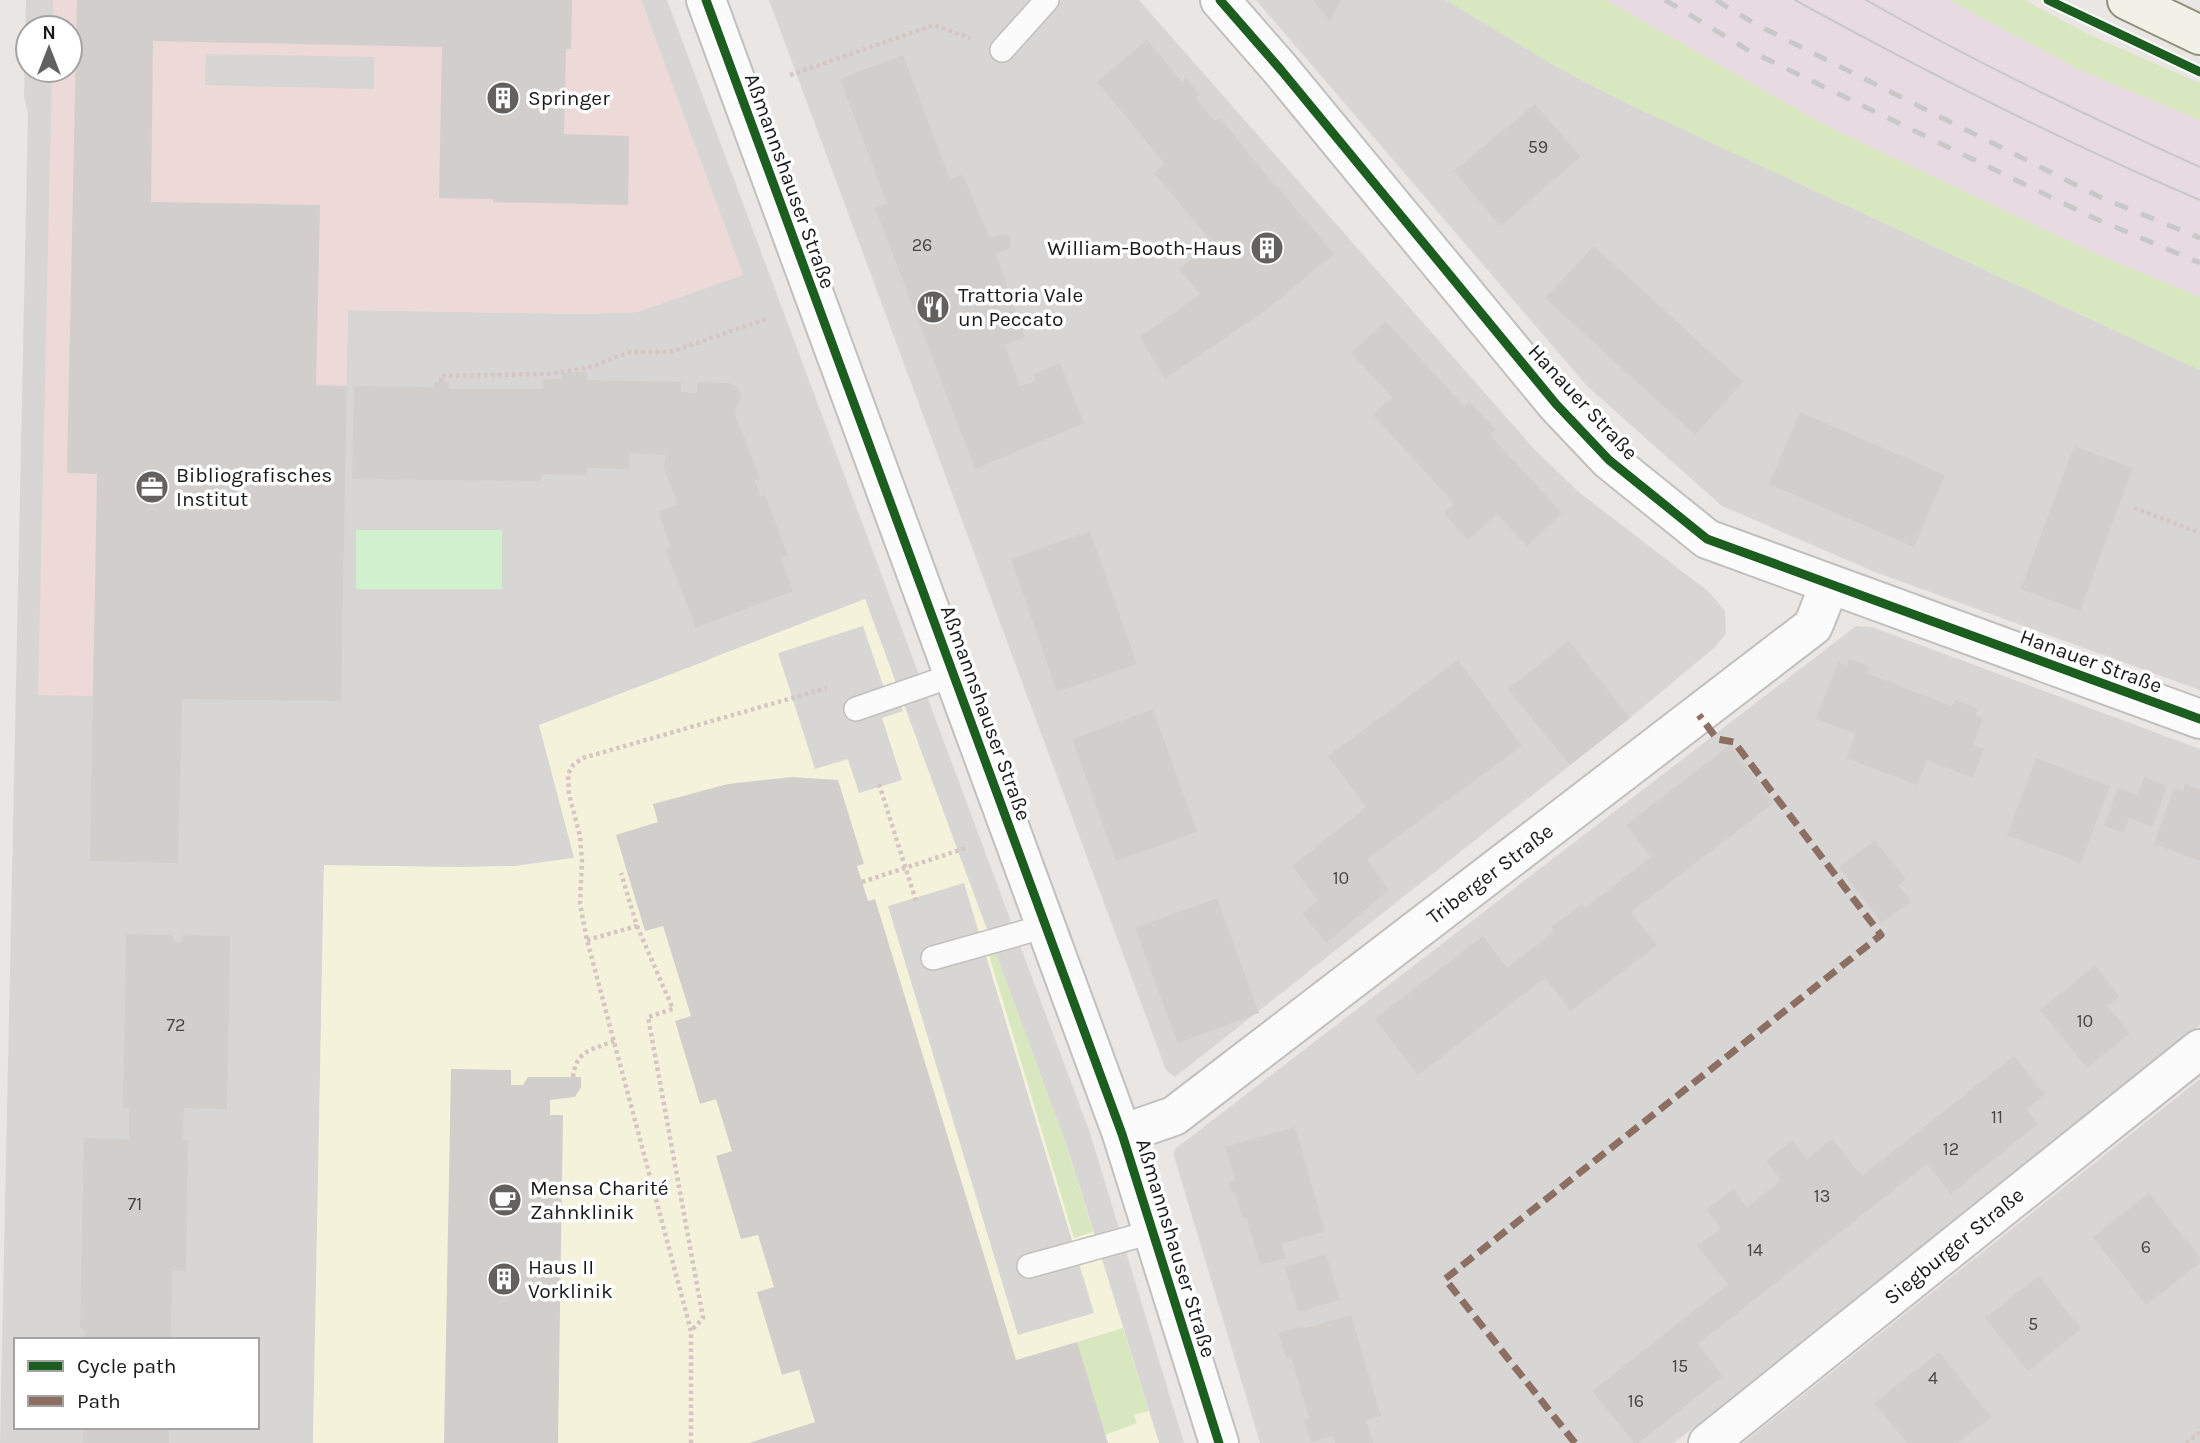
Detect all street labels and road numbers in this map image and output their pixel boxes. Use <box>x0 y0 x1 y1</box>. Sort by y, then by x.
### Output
street label: Aßmannshauser Straße <box>740 70 840 292</box>
street label: Hanauer Straße <box>1523 339 1643 465</box>
street label: Aßmannshauser Straße <box>936 602 1036 824</box>
street label: Hanauer Straße <box>2017 624 2165 698</box>
street label: Triberger Straße <box>1422 819 1558 929</box>
street label: Aßmannshauser Straße <box>1131 1136 1221 1360</box>
street label: Siegburger Straße <box>1879 1182 2029 1310</box>

